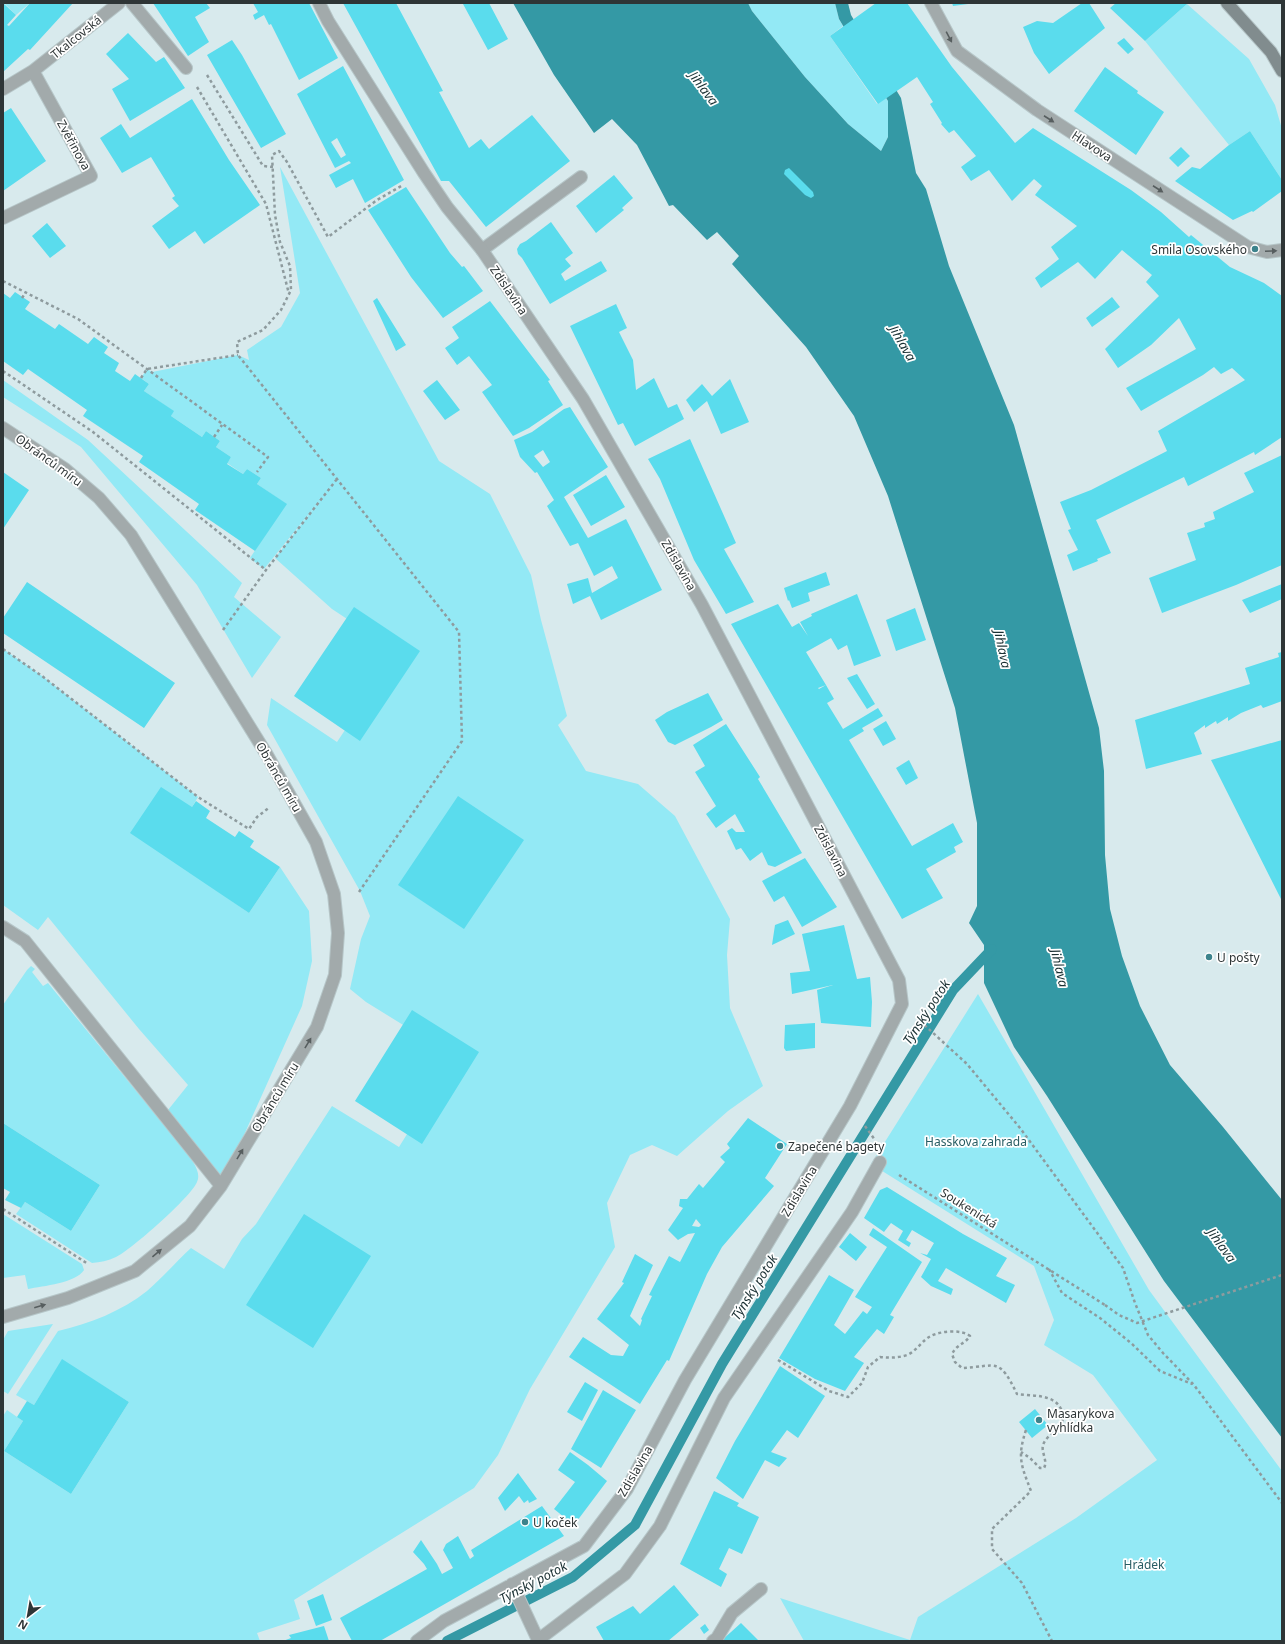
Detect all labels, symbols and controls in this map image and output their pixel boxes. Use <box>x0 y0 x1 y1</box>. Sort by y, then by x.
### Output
street label: Tkalcovská <box>47 11 105 63</box>
one-way arrow <box>946 32 953 43</box>
water label: Jihlava <box>683 65 723 109</box>
one-way arrow <box>1043 115 1055 122</box>
street label: Zvěřinova <box>53 117 95 173</box>
street label: Hlavova <box>1069 127 1115 165</box>
one-way arrow <box>1153 185 1164 193</box>
place label: Smila Osovského <box>1151 241 1247 258</box>
marker: Smila Osovského <box>1250 244 1260 254</box>
one-way arrow <box>1265 248 1278 254</box>
street label: Zdislavina <box>486 262 532 318</box>
water label: Jihlava <box>884 319 921 365</box>
street label: Obránců míru <box>12 430 86 490</box>
street label: Zdislavina <box>658 536 700 594</box>
water label: Jihlava <box>990 625 1016 670</box>
street label: Obránců míru <box>252 739 306 815</box>
street label: Zdislavina <box>810 822 852 880</box>
water label: Jihlava <box>1046 944 1073 989</box>
place label: U pošty <box>1217 949 1261 966</box>
marker: U pošty <box>1204 952 1214 962</box>
water label: Týnský potok <box>898 975 954 1048</box>
one-way arrow <box>304 1038 312 1048</box>
street label: Obránců míru <box>247 1059 303 1135</box>
park label: Hasskova zahrada <box>925 1133 1027 1150</box>
place label: Zapečené bagety <box>788 1138 885 1155</box>
marker: Zapečené bagety <box>775 1141 785 1151</box>
one-way arrow <box>237 1148 244 1160</box>
street label: Zdislavina <box>777 1163 821 1219</box>
street label: Soukenická <box>937 1184 1001 1232</box>
water label: Jihlava <box>1202 1222 1241 1266</box>
one-way arrow <box>152 1248 163 1257</box>
water label: Týnský potok <box>727 1250 782 1323</box>
one-way arrow <box>35 1303 47 1309</box>
place label: Masarykova vyhlídka <box>1047 1405 1114 1436</box>
marker: Masarykova vyhlídka <box>1034 1415 1044 1425</box>
street label: Zdislavina <box>614 1442 656 1500</box>
place label: U koček <box>533 1514 578 1531</box>
marker: U koček <box>520 1517 530 1527</box>
water label: Týnský potok <box>496 1556 571 1607</box>
park label: Hrádek <box>1124 1556 1165 1573</box>
north arrow <box>8 1596 48 1636</box>
text: N <box>15 1616 30 1634</box>

